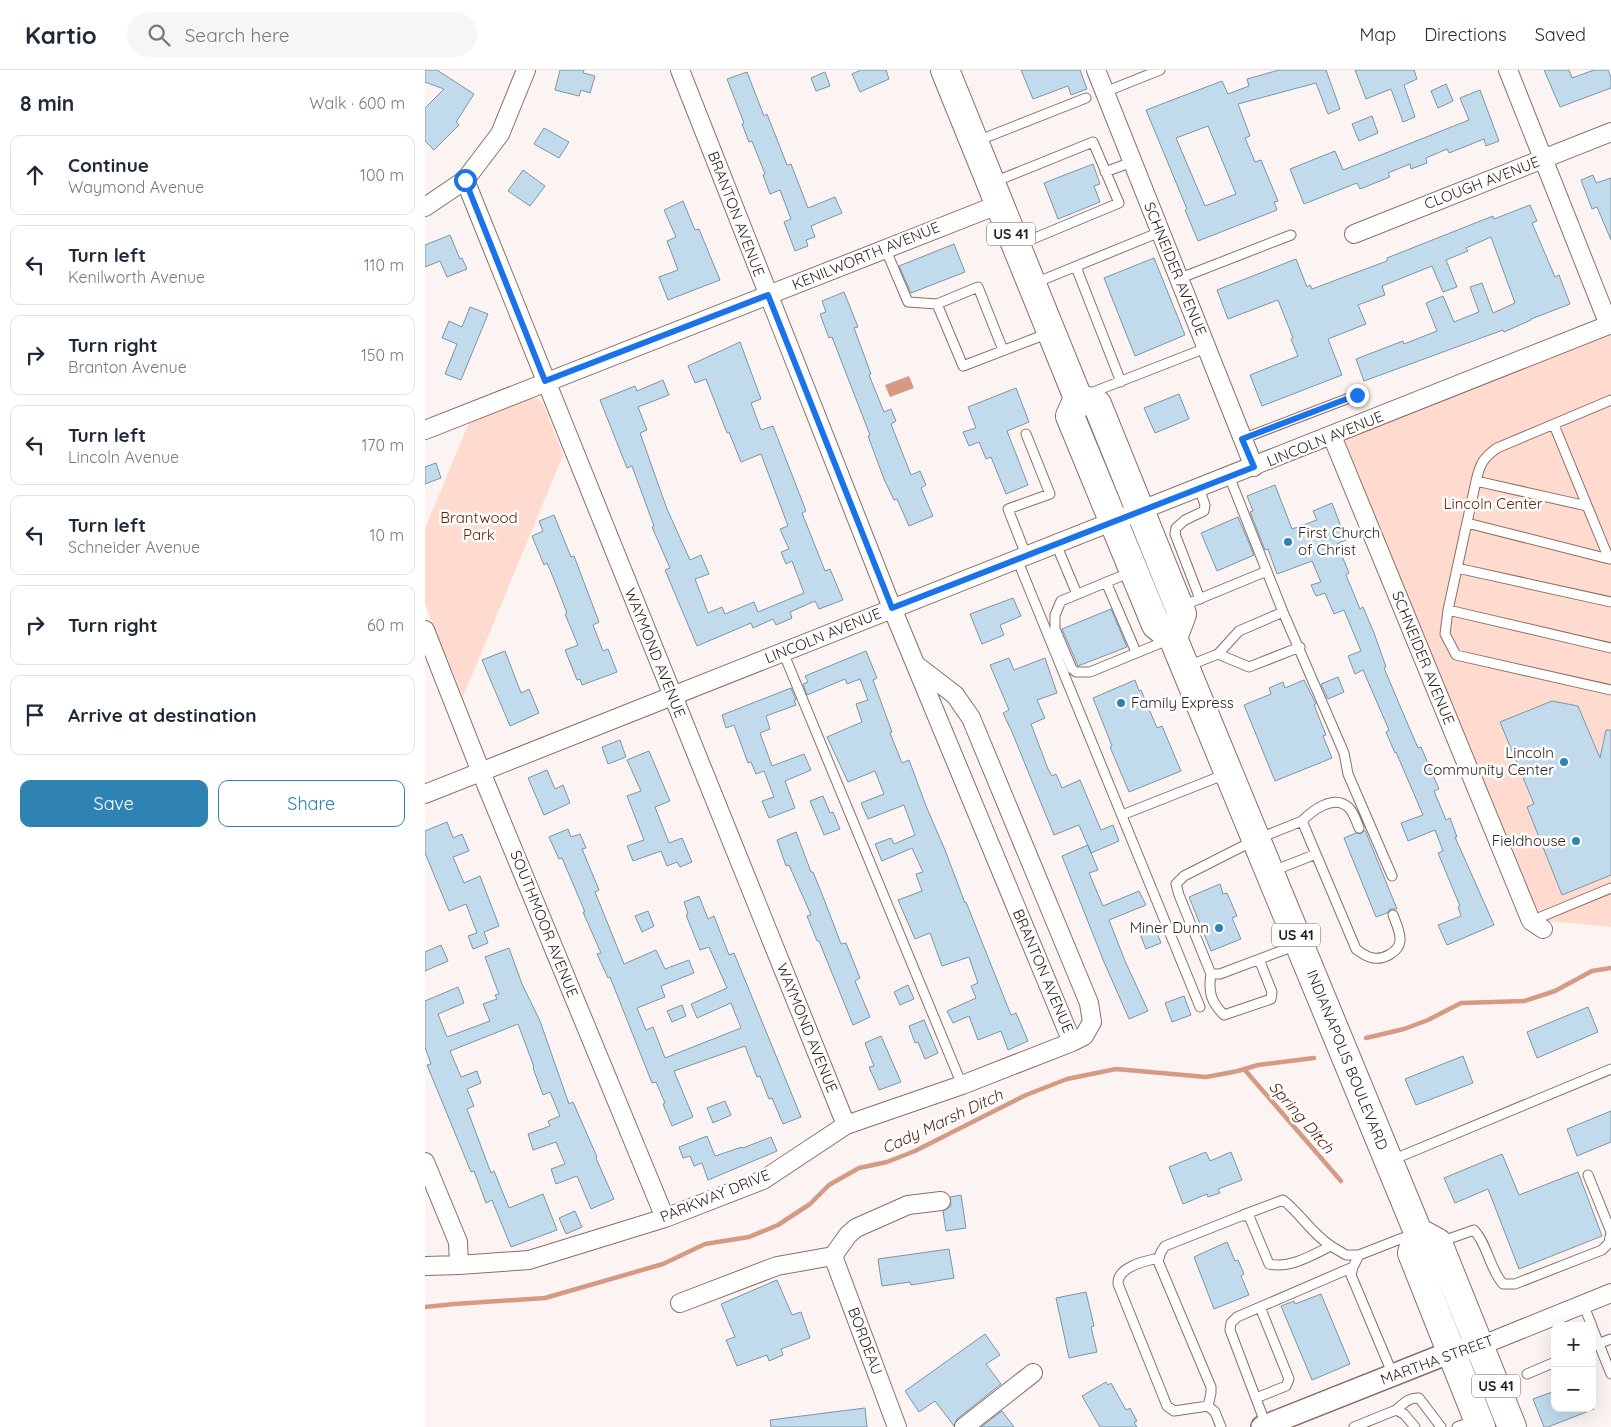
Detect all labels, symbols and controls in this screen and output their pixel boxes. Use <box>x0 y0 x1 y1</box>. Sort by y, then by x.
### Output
search box <box>127 12 477 57</box>
text: Kartio <box>25 20 97 50</box>
icon: search <box>145 21 173 49</box>
text: Search here <box>185 23 290 47</box>
text: Map <box>1359 23 1396 46</box>
text: Directions <box>1424 23 1507 46</box>
text: Saved <box>1535 23 1586 46</box>
text: 8 min <box>20 90 74 116</box>
text: Walk · 600 m <box>309 93 405 113</box>
street label: BRANTON AVENUE <box>704 148 769 279</box>
street label: CLOUGH AVENUE <box>1421 152 1542 213</box>
text: Continue <box>68 153 149 177</box>
icon: ahead <box>21 161 49 189</box>
text: 100 m <box>360 165 404 185</box>
route start <box>454 169 477 192</box>
text: Waymond Avenue <box>68 177 204 197</box>
street label: SCHNEIDER AVENUE <box>1140 199 1211 338</box>
street label: KENILWORTH AVENUE <box>789 217 942 294</box>
road number: US 41 <box>987 222 1035 245</box>
text: Turn left <box>68 243 146 267</box>
icon: left <box>21 251 49 279</box>
text: 110 m <box>364 255 404 275</box>
text: Kenilworth Avenue <box>68 267 205 287</box>
text: Turn right <box>68 333 157 357</box>
icon: right <box>21 341 49 369</box>
text: 150 m <box>361 345 404 365</box>
text: Branton Avenue <box>68 357 187 377</box>
route end <box>1346 384 1369 407</box>
street label: LINCOLN AVENUE <box>1264 407 1386 471</box>
text: Turn left <box>68 423 146 447</box>
icon: left <box>21 431 49 459</box>
text: 170 m <box>361 435 404 455</box>
text: Lincoln Avenue <box>68 447 179 467</box>
park label: Lincoln Center <box>1443 494 1543 513</box>
park label: Brantwood Park <box>440 508 518 544</box>
text: Turn left <box>68 513 146 537</box>
icon: left <box>21 521 49 549</box>
place label: First Church of Christ <box>1298 523 1380 559</box>
text: 10 m <box>370 525 404 545</box>
marker: First Church of Christ <box>1282 536 1294 548</box>
text: Schneider Avenue <box>68 537 200 557</box>
street label: WAYMOND AVENUE <box>621 585 690 720</box>
street label: SCHNEIDER AVENUE <box>1388 588 1459 727</box>
street label: LINCOLN AVENUE <box>762 604 884 668</box>
icon: right <box>21 611 49 639</box>
text: Turn right <box>68 613 157 637</box>
text: 60 m <box>367 615 404 635</box>
place label: Family Express <box>1131 693 1234 712</box>
marker: Family Express <box>1115 697 1127 709</box>
icon: arrive <box>21 701 49 729</box>
text: Arrive at destination <box>68 703 257 727</box>
place label: Lincoln Community Center <box>1423 743 1554 779</box>
marker: Lincoln Community Center <box>1558 756 1570 768</box>
button: Save <box>20 780 208 827</box>
button: Share <box>218 780 405 827</box>
place label: Fieldhouse <box>1492 831 1566 850</box>
marker: Fieldhouse <box>1570 835 1582 847</box>
street label: SOUTHMOOR AVENUE <box>506 847 583 1000</box>
street label: BRANTON AVENUE <box>1009 906 1078 1036</box>
place label: Miner Dunn <box>1130 918 1209 937</box>
marker: Miner Dunn <box>1213 922 1225 934</box>
road number: US 41 <box>1272 924 1320 946</box>
street label: WAYMOND AVENUE <box>773 960 842 1095</box>
street label: INDIANAPOLIS BOULEVARD <box>1303 967 1392 1153</box>
water label: Spring Ditch <box>1265 1077 1340 1158</box>
water label: Cady Marsh Ditch <box>878 1084 1006 1158</box>
street label: PARKWAY DRIVE <box>657 1165 773 1226</box>
street label: BORDEAU <box>844 1304 887 1377</box>
map controls <box>1551 1322 1596 1412</box>
button: + <box>1551 1322 1596 1367</box>
street label: MARTHA STREET <box>1378 1330 1496 1389</box>
button: − <box>1551 1367 1596 1412</box>
road number: US 41 <box>1472 1374 1520 1398</box>

